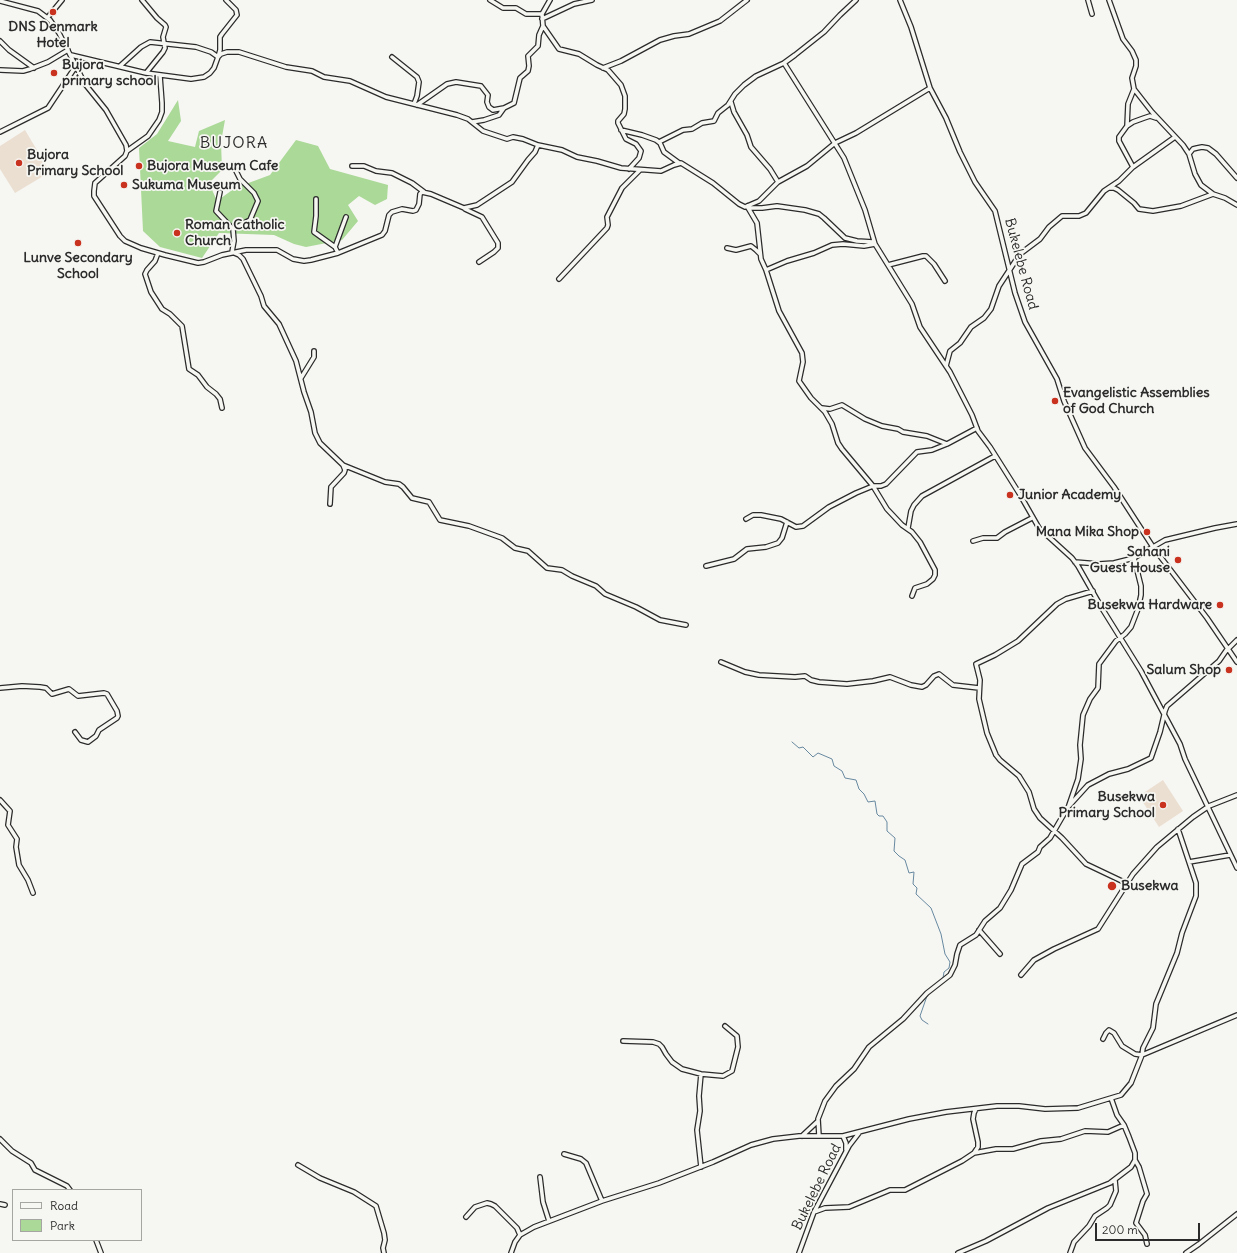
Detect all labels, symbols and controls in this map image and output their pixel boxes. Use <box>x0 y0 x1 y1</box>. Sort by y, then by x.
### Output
marker: DNS Denmark Hotel <box>48 7 58 17</box>
place label: DNS Denmark Hotel <box>8 19 98 52</box>
place label: Bujora primary school <box>62 57 157 90</box>
marker: Bujora primary school <box>49 68 59 78</box>
district label: BUJORA <box>200 133 268 153</box>
place label: Bujora Primary School <box>27 147 123 180</box>
marker: Bujora Primary School <box>14 158 24 168</box>
place label: Bujora Museum Cafe <box>147 158 278 174</box>
marker: Bujora Museum Cafe <box>134 161 144 171</box>
place label: Sukuma Museum <box>132 177 241 193</box>
marker: Sukuma Museum <box>119 180 129 190</box>
street label: Bukelebe Road <box>1001 216 1041 312</box>
place label: Roman Catholic Church <box>185 217 285 250</box>
marker: Roman Catholic Church <box>172 228 182 238</box>
marker: Lunve Secondary School <box>73 238 83 248</box>
place label: Lunve Secondary School <box>23 250 133 282</box>
place label: Evangelistic Assemblies of God Church <box>1063 385 1210 418</box>
marker: Evangelistic Assemblies of God Church <box>1050 396 1060 406</box>
place label: Junior Academy <box>1018 487 1121 503</box>
marker: Junior Academy <box>1005 490 1015 500</box>
place label: Mana Mika Shop <box>1036 524 1139 540</box>
marker: Mana Mika Shop <box>1142 527 1152 537</box>
place label: Sahani Guest House <box>1090 544 1170 576</box>
marker: Sahani Guest House <box>1173 555 1183 565</box>
place label: Busekwa Hardware <box>1088 597 1212 613</box>
marker: Busekwa Hardware <box>1215 600 1225 610</box>
place label: Salum Shop <box>1147 662 1221 678</box>
marker: Salum Shop <box>1224 665 1234 675</box>
place label: Busekwa Primary School <box>1059 789 1155 822</box>
marker: Busekwa Primary School <box>1158 800 1168 810</box>
place label: Busekwa <box>1121 878 1178 894</box>
marker: Busekwa <box>1106 880 1118 892</box>
street label: Bukelebe Road <box>789 1141 845 1233</box>
legend <box>12 1189 142 1241</box>
text: Road <box>50 1198 78 1213</box>
scale bar <box>1097 1215 1202 1241</box>
text: Park <box>50 1218 75 1233</box>
text: 200 m <box>1102 1222 1138 1237</box>

